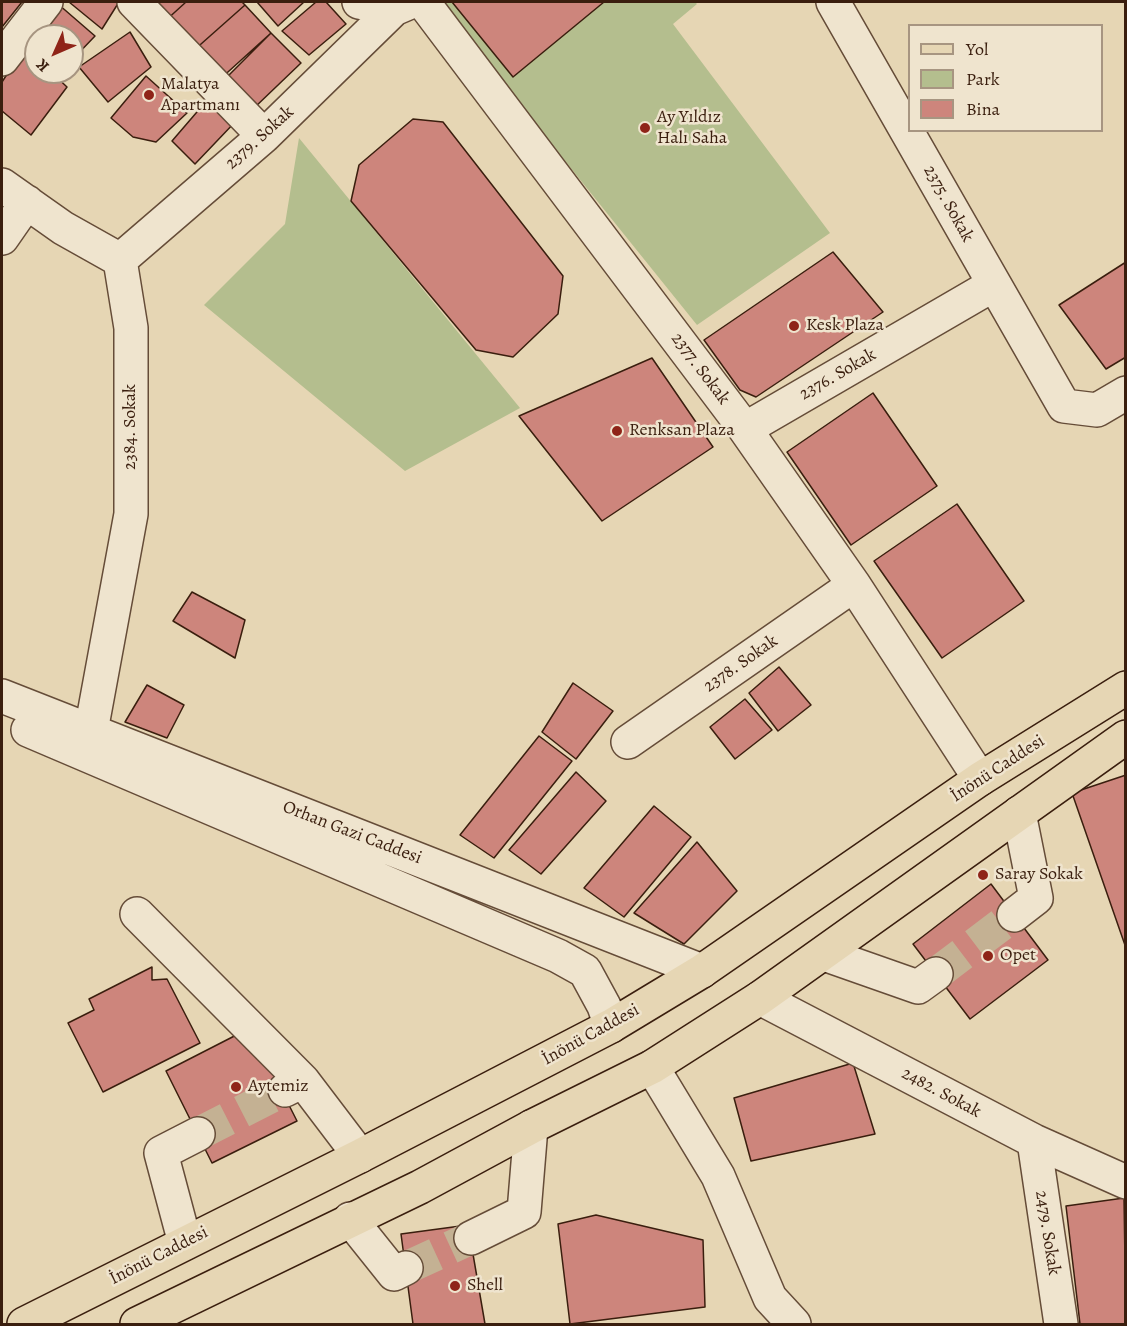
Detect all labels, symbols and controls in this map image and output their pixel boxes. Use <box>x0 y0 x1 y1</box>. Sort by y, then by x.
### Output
north arrow <box>24 24 84 84</box>
legend <box>908 24 1103 132</box>
text: Yol <box>966 37 988 61</box>
text: K <box>31 54 54 77</box>
text: Park <box>966 67 1000 91</box>
place label: Malatya Apartmanı <box>161 74 240 116</box>
marker: Malatya Apartmanı <box>142 88 156 102</box>
text: Bina <box>966 97 1000 121</box>
street label: 2379. Sokak <box>221 102 299 174</box>
place label: Ay Yıldız Halı Saha <box>657 107 727 150</box>
marker: Ay Yıldız Halı Saha <box>638 121 652 135</box>
street label: 2375. Sokak <box>918 162 978 246</box>
place label: Kesk Plaza <box>806 315 884 337</box>
marker: Kesk Plaza <box>787 319 801 333</box>
street label: 2377. Sokak <box>666 329 734 409</box>
street label: 2376. Sokak <box>796 344 880 406</box>
street label: 2384. Sokak <box>120 384 142 470</box>
place label: Renksan Plaza <box>629 420 735 442</box>
marker: Renksan Plaza <box>610 424 624 438</box>
street label: 2378. Sokak <box>700 631 782 697</box>
street label: İnönü Caddesi <box>947 731 1049 807</box>
street label: Orhan Gazi Caddesi <box>279 797 425 869</box>
place label: Saray Sokak <box>995 864 1083 886</box>
marker: Saray Sokak <box>976 868 990 882</box>
place label: Opet <box>1000 945 1036 967</box>
marker: Opet <box>981 949 995 963</box>
street label: İnönü Caddesi <box>539 999 643 1071</box>
street label: 2482. Sokak <box>897 1063 985 1123</box>
place label: Aytemiz <box>248 1076 309 1098</box>
marker: Aytemiz <box>229 1080 243 1094</box>
street label: 2479. Sokak <box>1030 1189 1064 1277</box>
street label: İnönü Caddesi <box>106 1222 212 1290</box>
place label: Shell <box>467 1275 503 1297</box>
marker: Shell <box>448 1279 462 1293</box>

